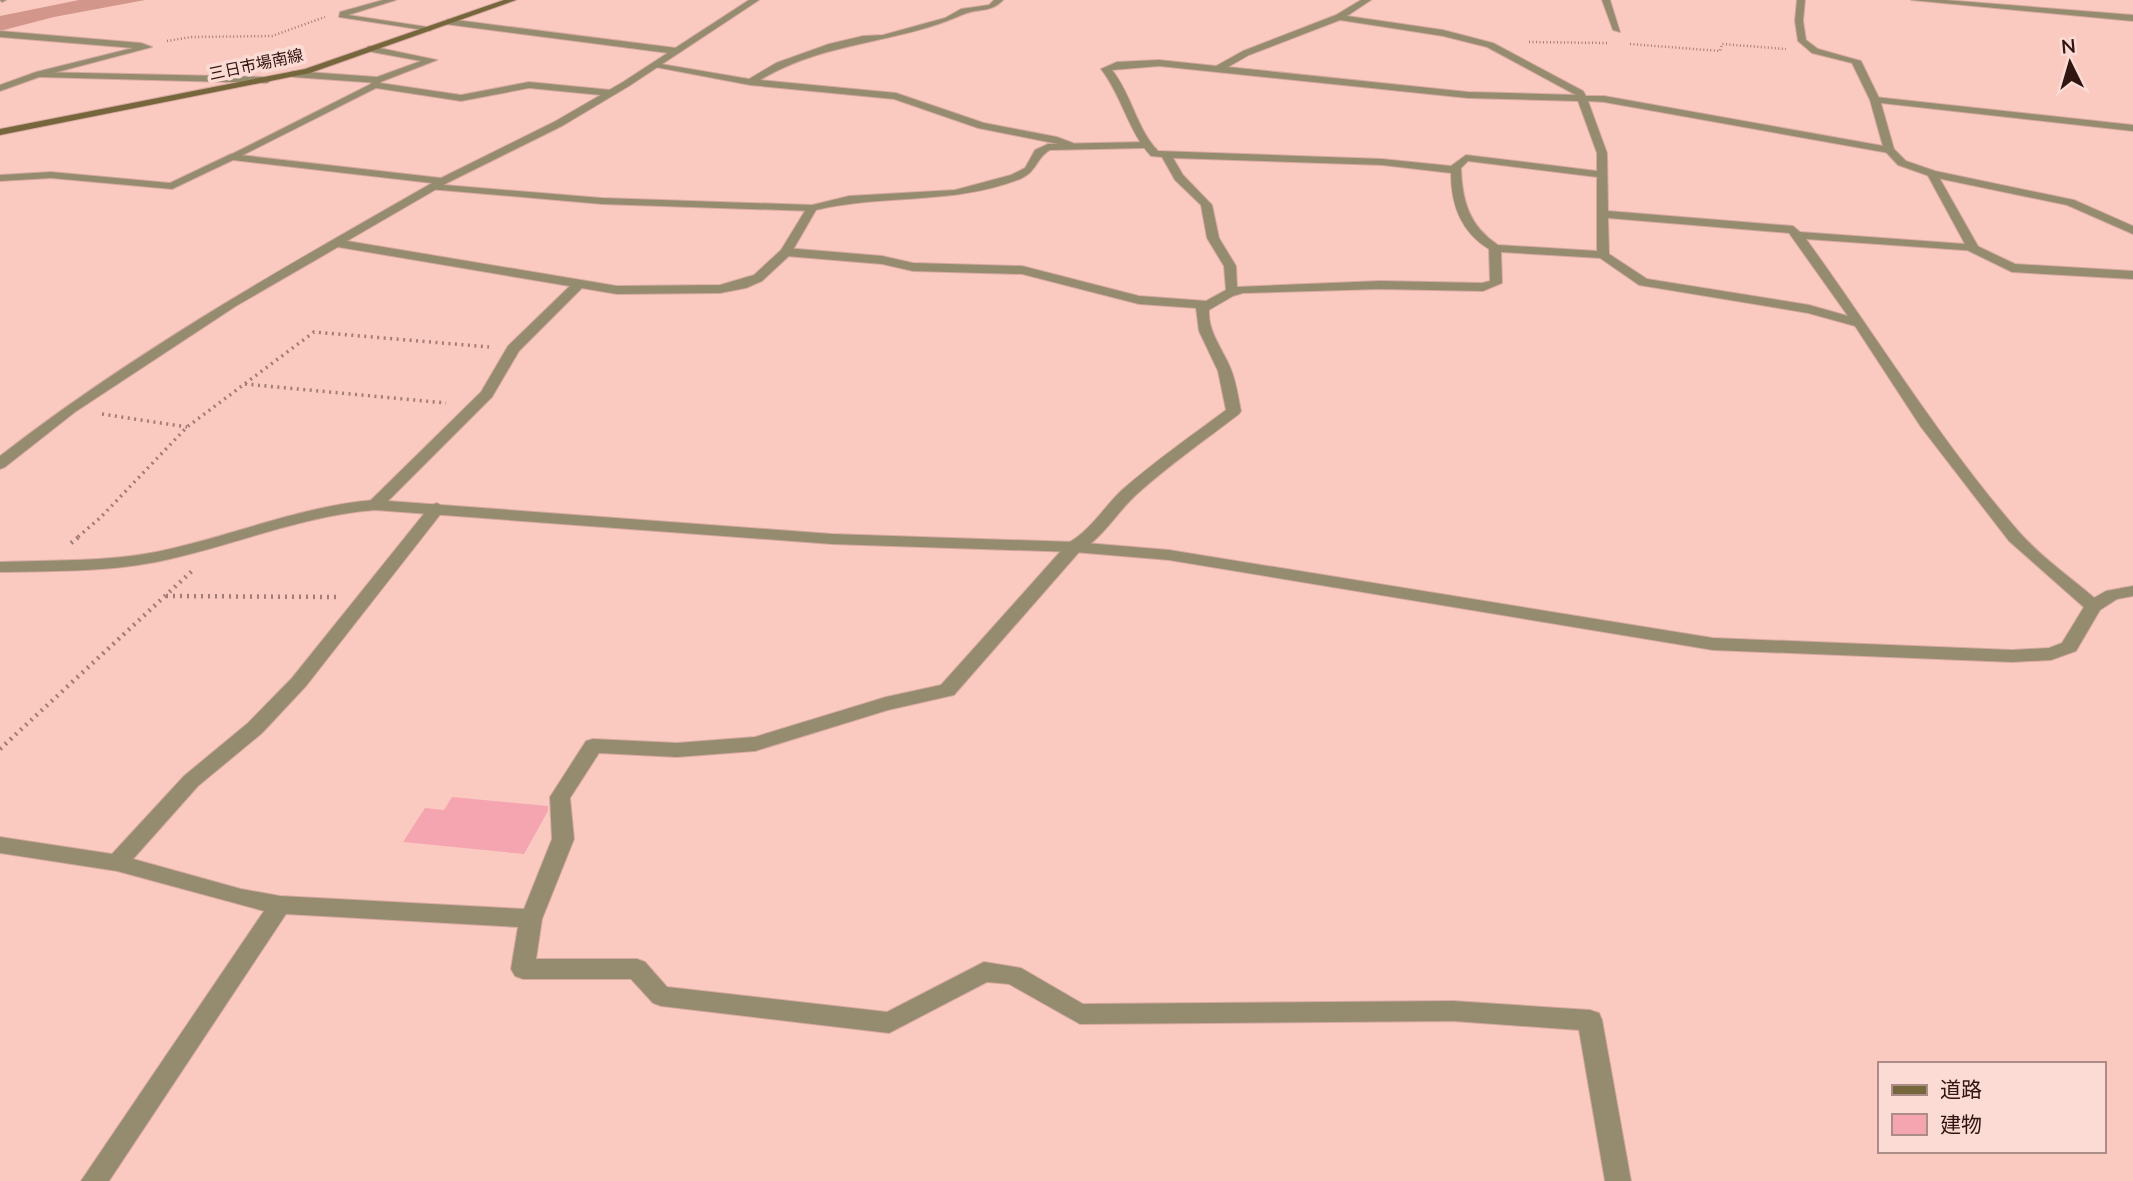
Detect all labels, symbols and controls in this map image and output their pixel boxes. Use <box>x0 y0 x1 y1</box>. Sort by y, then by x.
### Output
north arrow <box>2035 28 2105 98</box>
text: N <box>2060 33 2077 58</box>
street label: 三日市場南線 <box>207 44 305 83</box>
legend <box>1878 1062 2105 1153</box>
text: 道路 <box>1940 1076 1982 1101</box>
text: 建物 <box>1940 1111 1982 1136</box>

